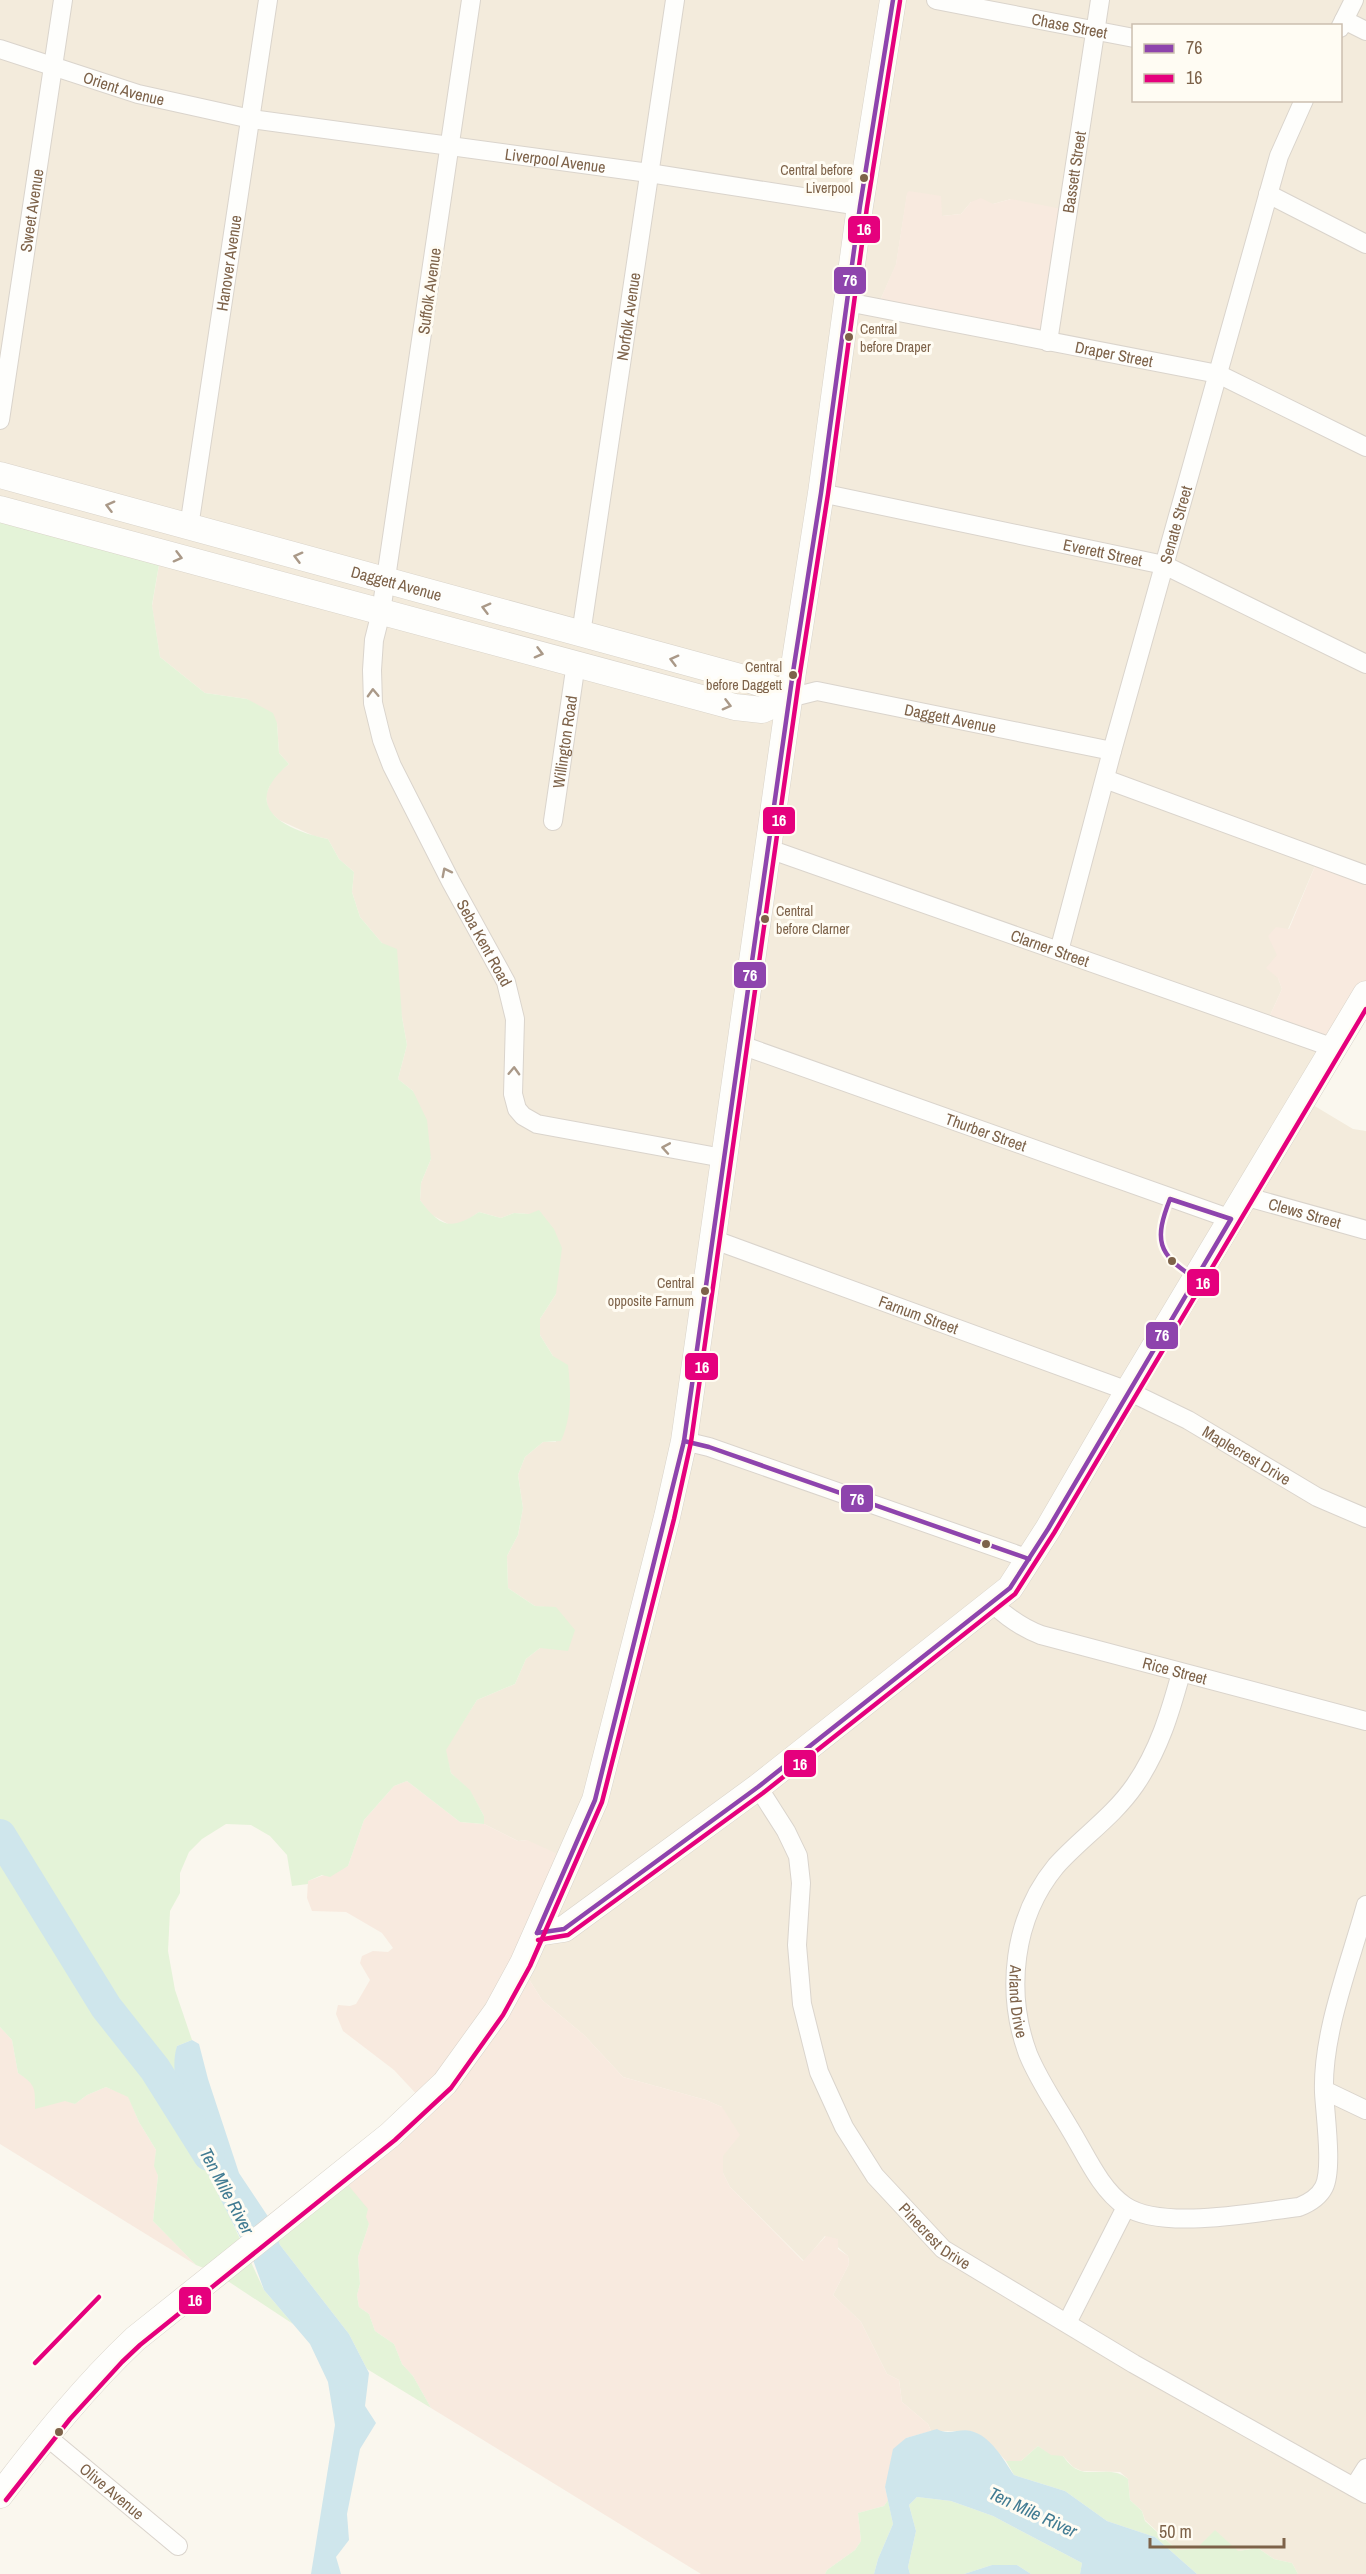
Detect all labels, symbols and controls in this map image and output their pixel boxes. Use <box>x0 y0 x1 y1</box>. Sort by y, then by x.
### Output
street label: Chase Street <box>1030 8 1110 44</box>
legend <box>1132 24 1342 102</box>
text: 76 <box>1186 35 1202 60</box>
text: 16 <box>1186 65 1202 90</box>
street label: Orient Avenue <box>80 66 166 111</box>
street label: Bassett Street <box>1057 129 1091 214</box>
street label: Liverpool Avenue <box>504 143 607 178</box>
place label: Central before Liverpool <box>780 161 853 197</box>
street label: Sweet Avenue <box>14 167 49 253</box>
marker: Central before Liverpool <box>858 172 870 184</box>
street label: Hanover Avenue <box>211 213 247 312</box>
line badge: 16 <box>847 215 881 244</box>
text: 16 <box>857 218 871 240</box>
street label: Suffolk Avenue <box>412 246 446 336</box>
line badge: 76 <box>833 266 867 295</box>
text: 76 <box>843 269 857 291</box>
street label: Norfolk Avenue <box>611 271 645 362</box>
place label: Central before Draper <box>860 320 931 356</box>
marker: Central before Draper <box>843 331 855 343</box>
street label: Draper Street <box>1073 336 1155 372</box>
street label: Senate Street <box>1154 483 1197 566</box>
one-way arrow <box>105 500 115 513</box>
street label: Everett Street <box>1061 533 1145 571</box>
one-way arrow <box>173 550 183 563</box>
one-way arrow <box>293 552 304 564</box>
street label: Daggett Avenue <box>349 560 444 606</box>
one-way arrow <box>481 603 491 616</box>
one-way arrow <box>534 646 544 659</box>
one-way arrow <box>669 655 680 667</box>
place label: Central before Daggett <box>706 658 782 694</box>
marker: Central before Daggett <box>787 669 799 681</box>
one-way arrow <box>366 688 379 697</box>
street label: Willington Road <box>547 694 582 790</box>
one-way arrow <box>721 698 732 710</box>
street label: Daggett Avenue <box>903 698 998 738</box>
line badge: 16 <box>762 806 796 835</box>
text: 16 <box>772 809 786 831</box>
one-way arrow <box>442 868 453 878</box>
street label: Seba Kent Road <box>452 895 517 990</box>
place label: Central before Clarner <box>776 902 850 938</box>
marker: Central before Clarner <box>759 913 771 925</box>
street label: Clarner Street <box>1008 924 1093 972</box>
line badge: 76 <box>733 961 767 989</box>
text: 76 <box>743 964 757 986</box>
one-way arrow <box>507 1067 520 1076</box>
street label: Thurber Street <box>942 1107 1030 1157</box>
one-way arrow <box>661 1142 671 1155</box>
street label: Clews Street <box>1266 1192 1344 1234</box>
unlabelled marker <box>1166 1255 1178 1267</box>
line badge: 16 <box>1186 1268 1220 1297</box>
text: 16 <box>1196 1272 1210 1294</box>
place label: Central opposite Farnum <box>608 1274 694 1310</box>
marker: Central opposite Farnum <box>699 1285 711 1297</box>
street label: Farnum Street <box>876 1290 962 1339</box>
line badge: 76 <box>1145 1321 1179 1350</box>
text: 76 <box>1155 1324 1169 1346</box>
line badge: 16 <box>684 1352 719 1381</box>
text: 16 <box>695 1356 709 1378</box>
street label: Maplecrest Drive <box>1199 1420 1295 1490</box>
line badge: 76 <box>840 1484 874 1513</box>
text: 76 <box>850 1488 864 1510</box>
unlabelled marker <box>980 1538 992 1550</box>
street label: Rice Street <box>1140 1651 1210 1690</box>
line badge: 16 <box>783 1749 817 1778</box>
text: 16 <box>793 1753 807 1775</box>
street label: Arland Drive <box>1004 1963 1033 2040</box>
water label: Ten Mile River <box>194 2143 261 2240</box>
street label: Pinecrest Drive <box>894 2198 975 2274</box>
line badge: 16 <box>178 2286 212 2315</box>
text: 16 <box>188 2289 202 2311</box>
unlabelled marker <box>53 2426 65 2438</box>
street label: Olive Avenue <box>75 2458 149 2524</box>
water label: Ten Mile River <box>985 2481 1082 2544</box>
scale bar <box>1150 2511 1284 2549</box>
text: 50 m <box>1159 2519 1192 2544</box>

